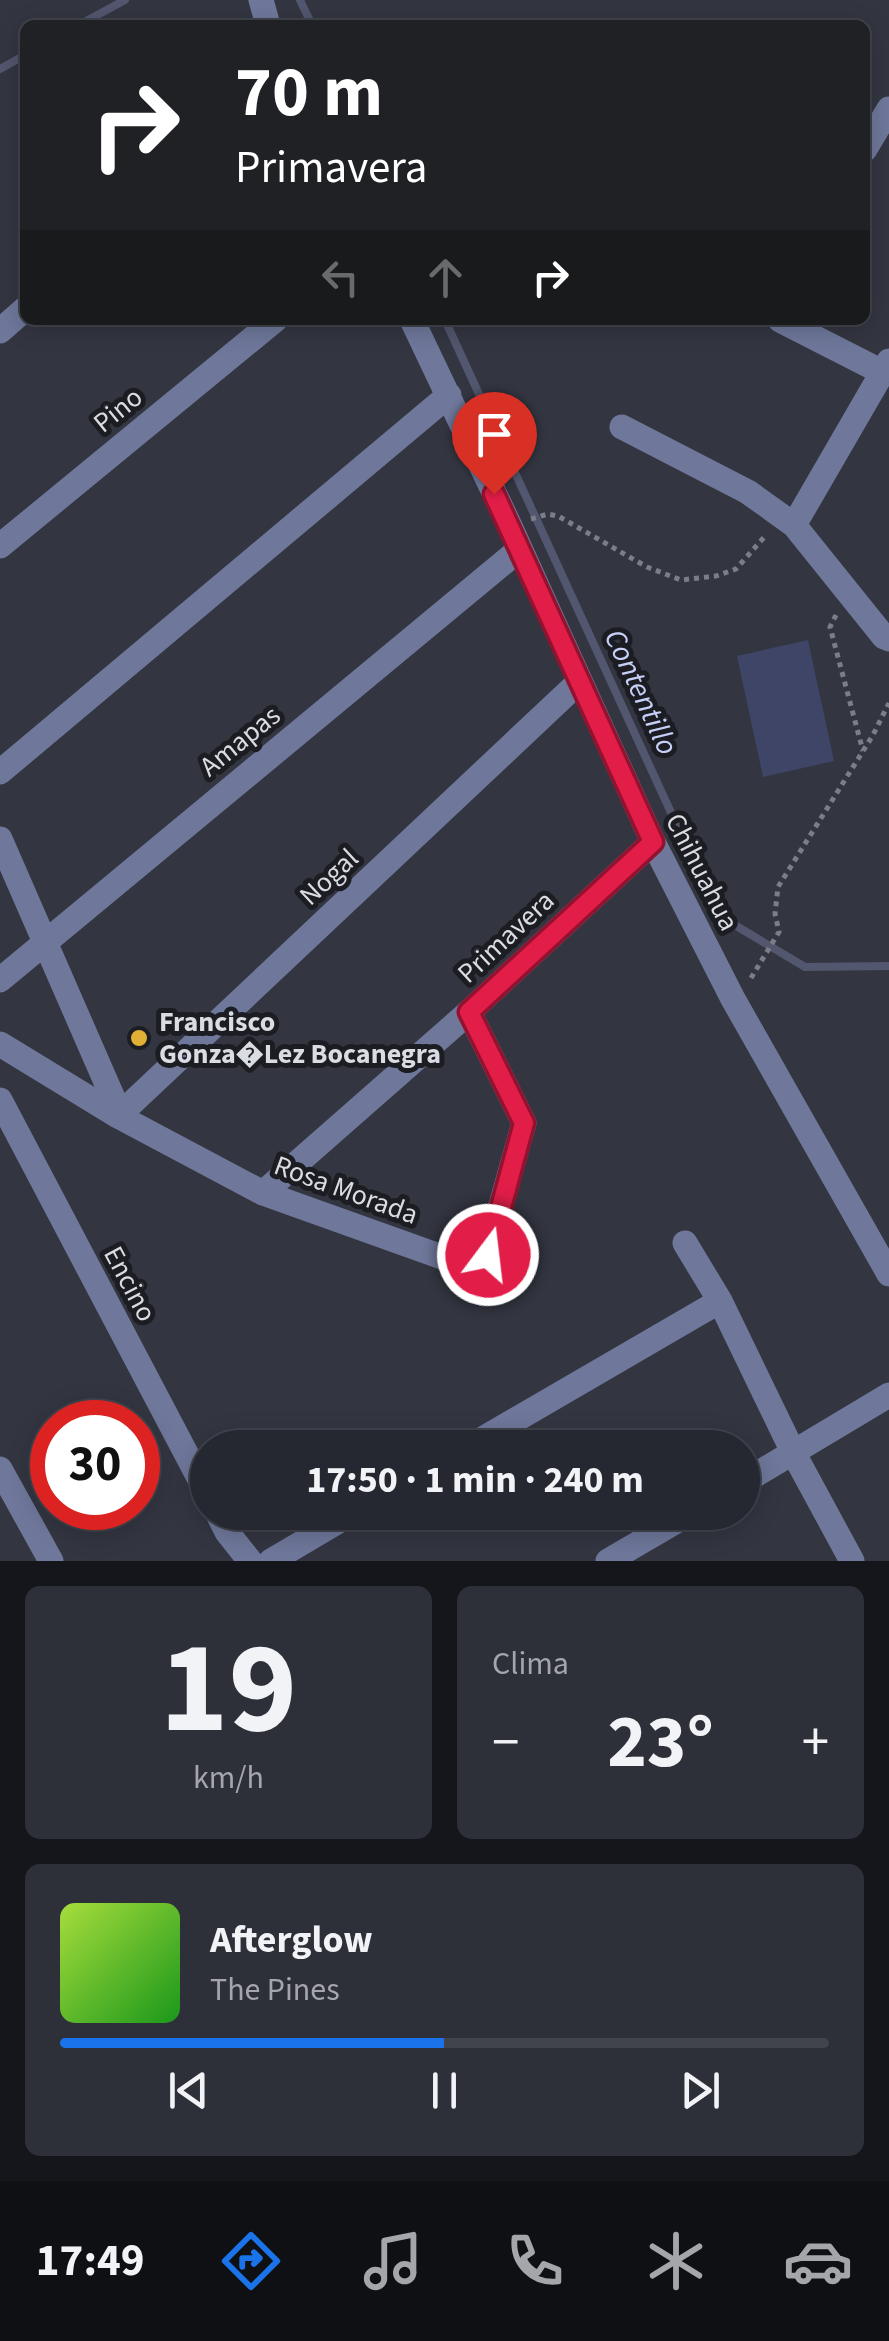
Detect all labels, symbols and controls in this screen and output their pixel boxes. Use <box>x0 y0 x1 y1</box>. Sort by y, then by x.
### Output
text: 70 m <box>235 43 383 143</box>
icon: right <box>70 60 200 190</box>
text: Primavera <box>235 136 428 200</box>
icon: left <box>313 250 368 305</box>
icon: ahead <box>418 250 473 305</box>
icon: right <box>523 250 578 305</box>
street label: Pino <box>85 378 151 442</box>
pin <box>452 392 537 495</box>
icon: arrive <box>467 407 522 462</box>
water label: Contentillo <box>593 622 689 762</box>
street label: Amapas <box>191 696 289 786</box>
street label: Chihuahua <box>655 806 749 938</box>
street label: Nogal <box>290 839 368 915</box>
street label: Primavera <box>449 882 563 992</box>
place label: Francisco Gonza�Lez Bocanegra <box>159 1002 441 1074</box>
marker: Francisco Gonza�Lez Bocanegra <box>128 1027 150 1049</box>
street label: Rosa Morada <box>268 1145 424 1235</box>
position arrow <box>436 1203 540 1307</box>
street label: Encino <box>94 1239 166 1329</box>
speed limit sign: 30 <box>30 1400 160 1530</box>
text: 17:50 · 1 min · 240 m <box>306 1453 644 1507</box>
text: 19 <box>160 1597 297 1782</box>
text: Clima <box>492 1641 569 1687</box>
text: 23° <box>607 1689 714 1796</box>
text: − <box>492 1704 519 1782</box>
text: + <box>802 1704 829 1782</box>
text: km/h <box>193 1755 264 1801</box>
text: Afterglow <box>210 1913 373 1967</box>
text: The Pines <box>210 1967 340 2013</box>
icon: previous <box>161 2063 216 2118</box>
icon: pause <box>417 2063 472 2118</box>
icon: next <box>673 2063 728 2118</box>
icon: directions <box>216 2226 286 2296</box>
icon: music <box>358 2226 428 2296</box>
icon: phone <box>500 2226 570 2296</box>
icon: climate <box>641 2226 711 2296</box>
icon: car <box>783 2226 853 2296</box>
text: 17:49 <box>36 2229 144 2293</box>

